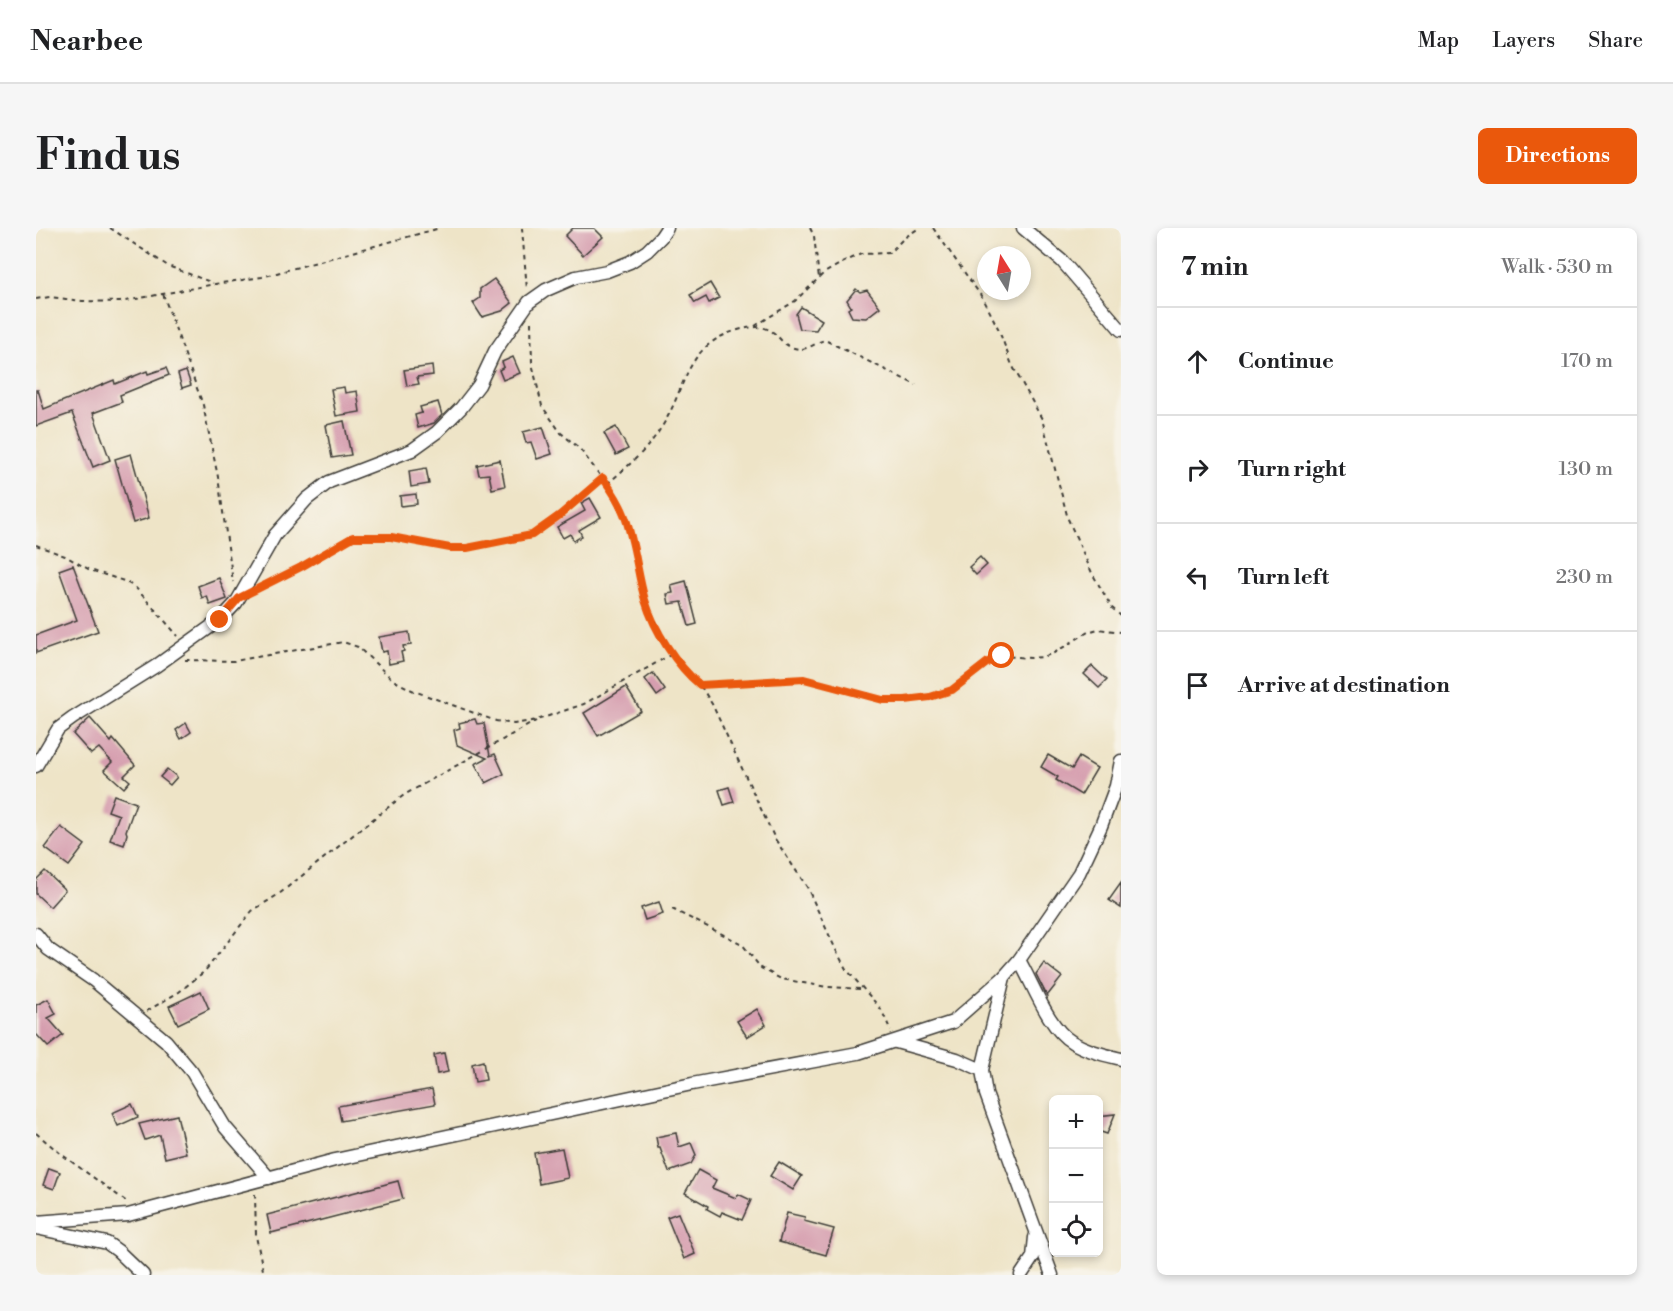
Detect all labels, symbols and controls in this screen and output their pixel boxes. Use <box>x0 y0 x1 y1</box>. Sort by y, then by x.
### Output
text: Nearbee <box>30 24 143 59</box>
text: Map <box>1418 28 1459 54</box>
text: Layers <box>1492 28 1555 54</box>
text: Share <box>1588 28 1643 54</box>
button: Directions <box>1478 128 1637 184</box>
text: Find us <box>36 130 180 183</box>
north arrow <box>977 246 1031 300</box>
text: 7 min <box>1181 251 1248 283</box>
text: Walk · 530 m <box>1501 255 1613 280</box>
icon: ahead <box>1181 345 1214 378</box>
text: Continue <box>1238 348 1334 375</box>
text: 170 m <box>1561 349 1613 374</box>
icon: right <box>1181 453 1214 486</box>
text: Turn right <box>1238 456 1346 483</box>
text: 130 m <box>1558 457 1613 482</box>
icon: left <box>1181 561 1214 594</box>
text: Turn left <box>1238 564 1329 591</box>
text: 230 m <box>1556 565 1613 590</box>
route end <box>206 606 232 632</box>
route start <box>988 642 1014 668</box>
icon: arrive <box>1181 669 1214 702</box>
text: Arrive at destination <box>1238 672 1450 699</box>
map controls <box>1049 1095 1103 1257</box>
button: + <box>1049 1095 1103 1149</box>
button: − <box>1049 1149 1103 1203</box>
button: locate <box>1049 1203 1103 1257</box>

